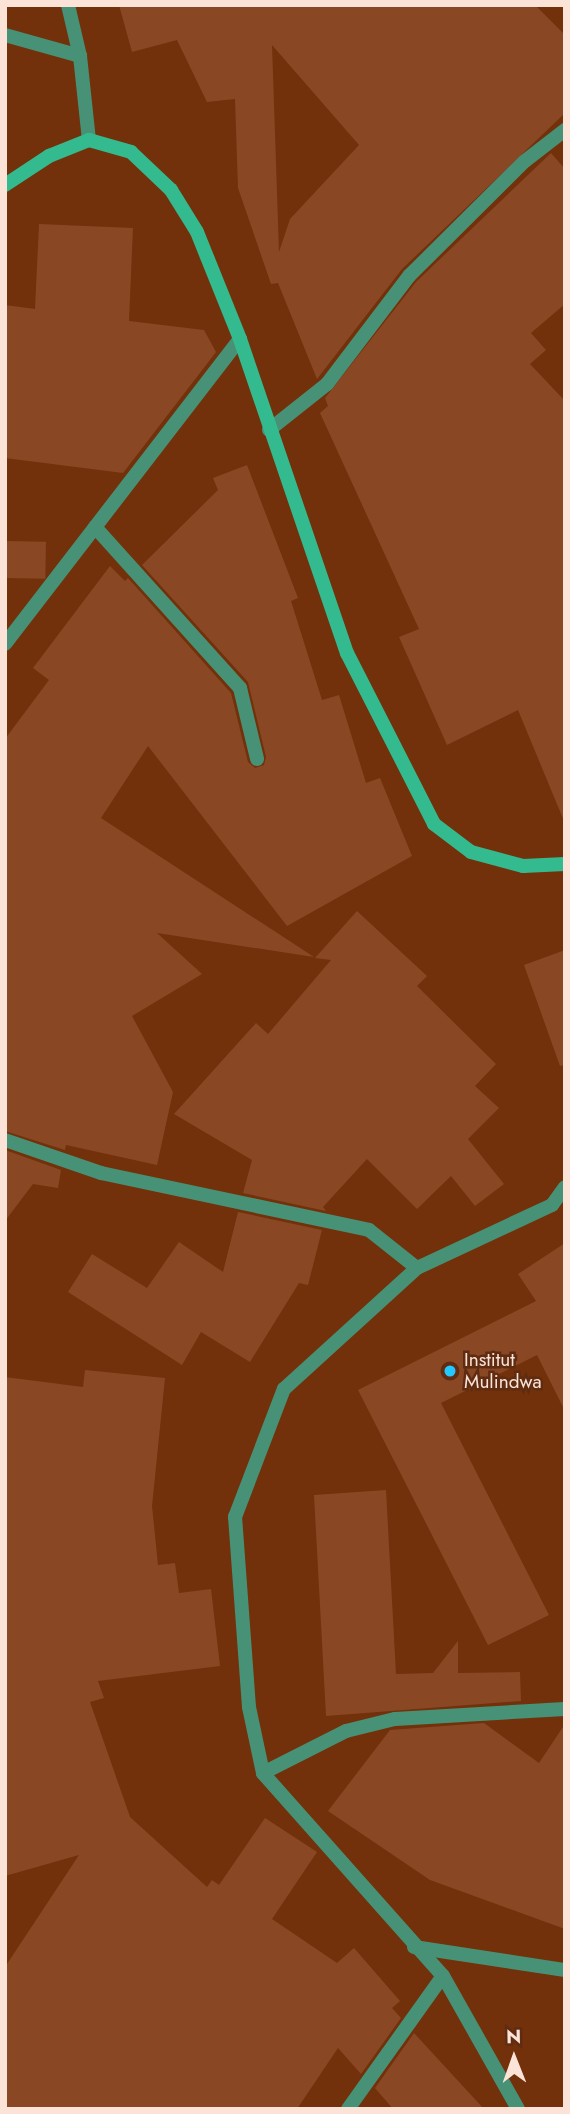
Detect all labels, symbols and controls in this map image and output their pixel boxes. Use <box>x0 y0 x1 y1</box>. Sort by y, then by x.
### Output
place label: Institut Mulindwa <box>464 1349 542 1393</box>
marker: Institut Mulindwa <box>442 1363 458 1379</box>
north arrow <box>479 2023 549 2093</box>
text: N <box>506 2023 521 2050</box>

